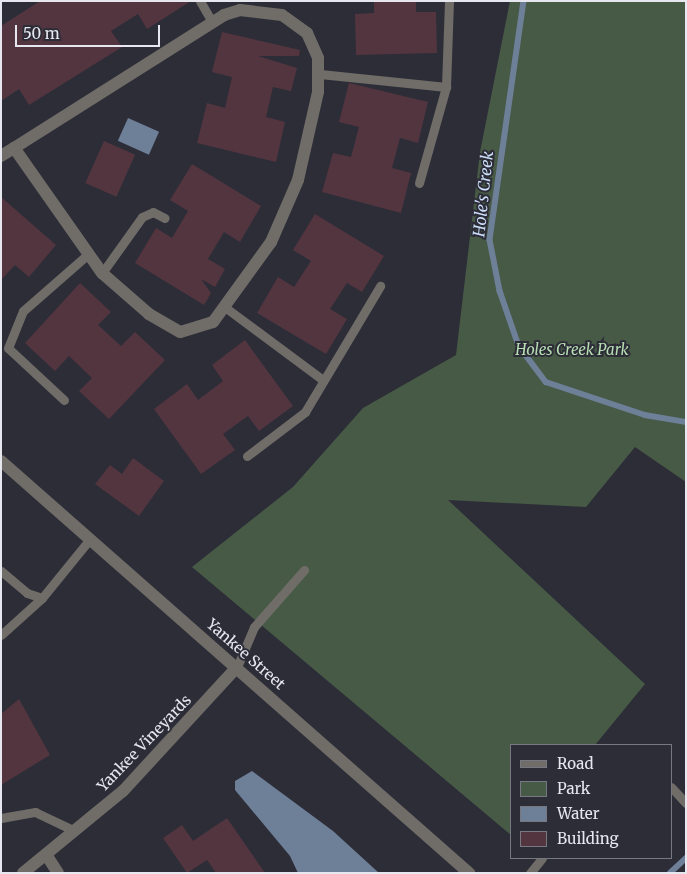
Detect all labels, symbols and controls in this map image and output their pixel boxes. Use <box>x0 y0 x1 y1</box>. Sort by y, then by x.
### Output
scale bar <box>18 15 162 47</box>
text: 50 m <box>23 24 60 43</box>
water label: Hole's Creek <box>469 150 497 238</box>
park label: Holes Creek Park <box>515 341 629 359</box>
street label: Yankee Street <box>203 615 289 693</box>
street label: Yankee Vineyards <box>93 691 195 795</box>
legend <box>510 744 672 859</box>
text: Road <box>557 754 593 773</box>
text: Park <box>557 779 590 798</box>
text: Water <box>557 804 599 823</box>
text: Building <box>557 829 619 848</box>

